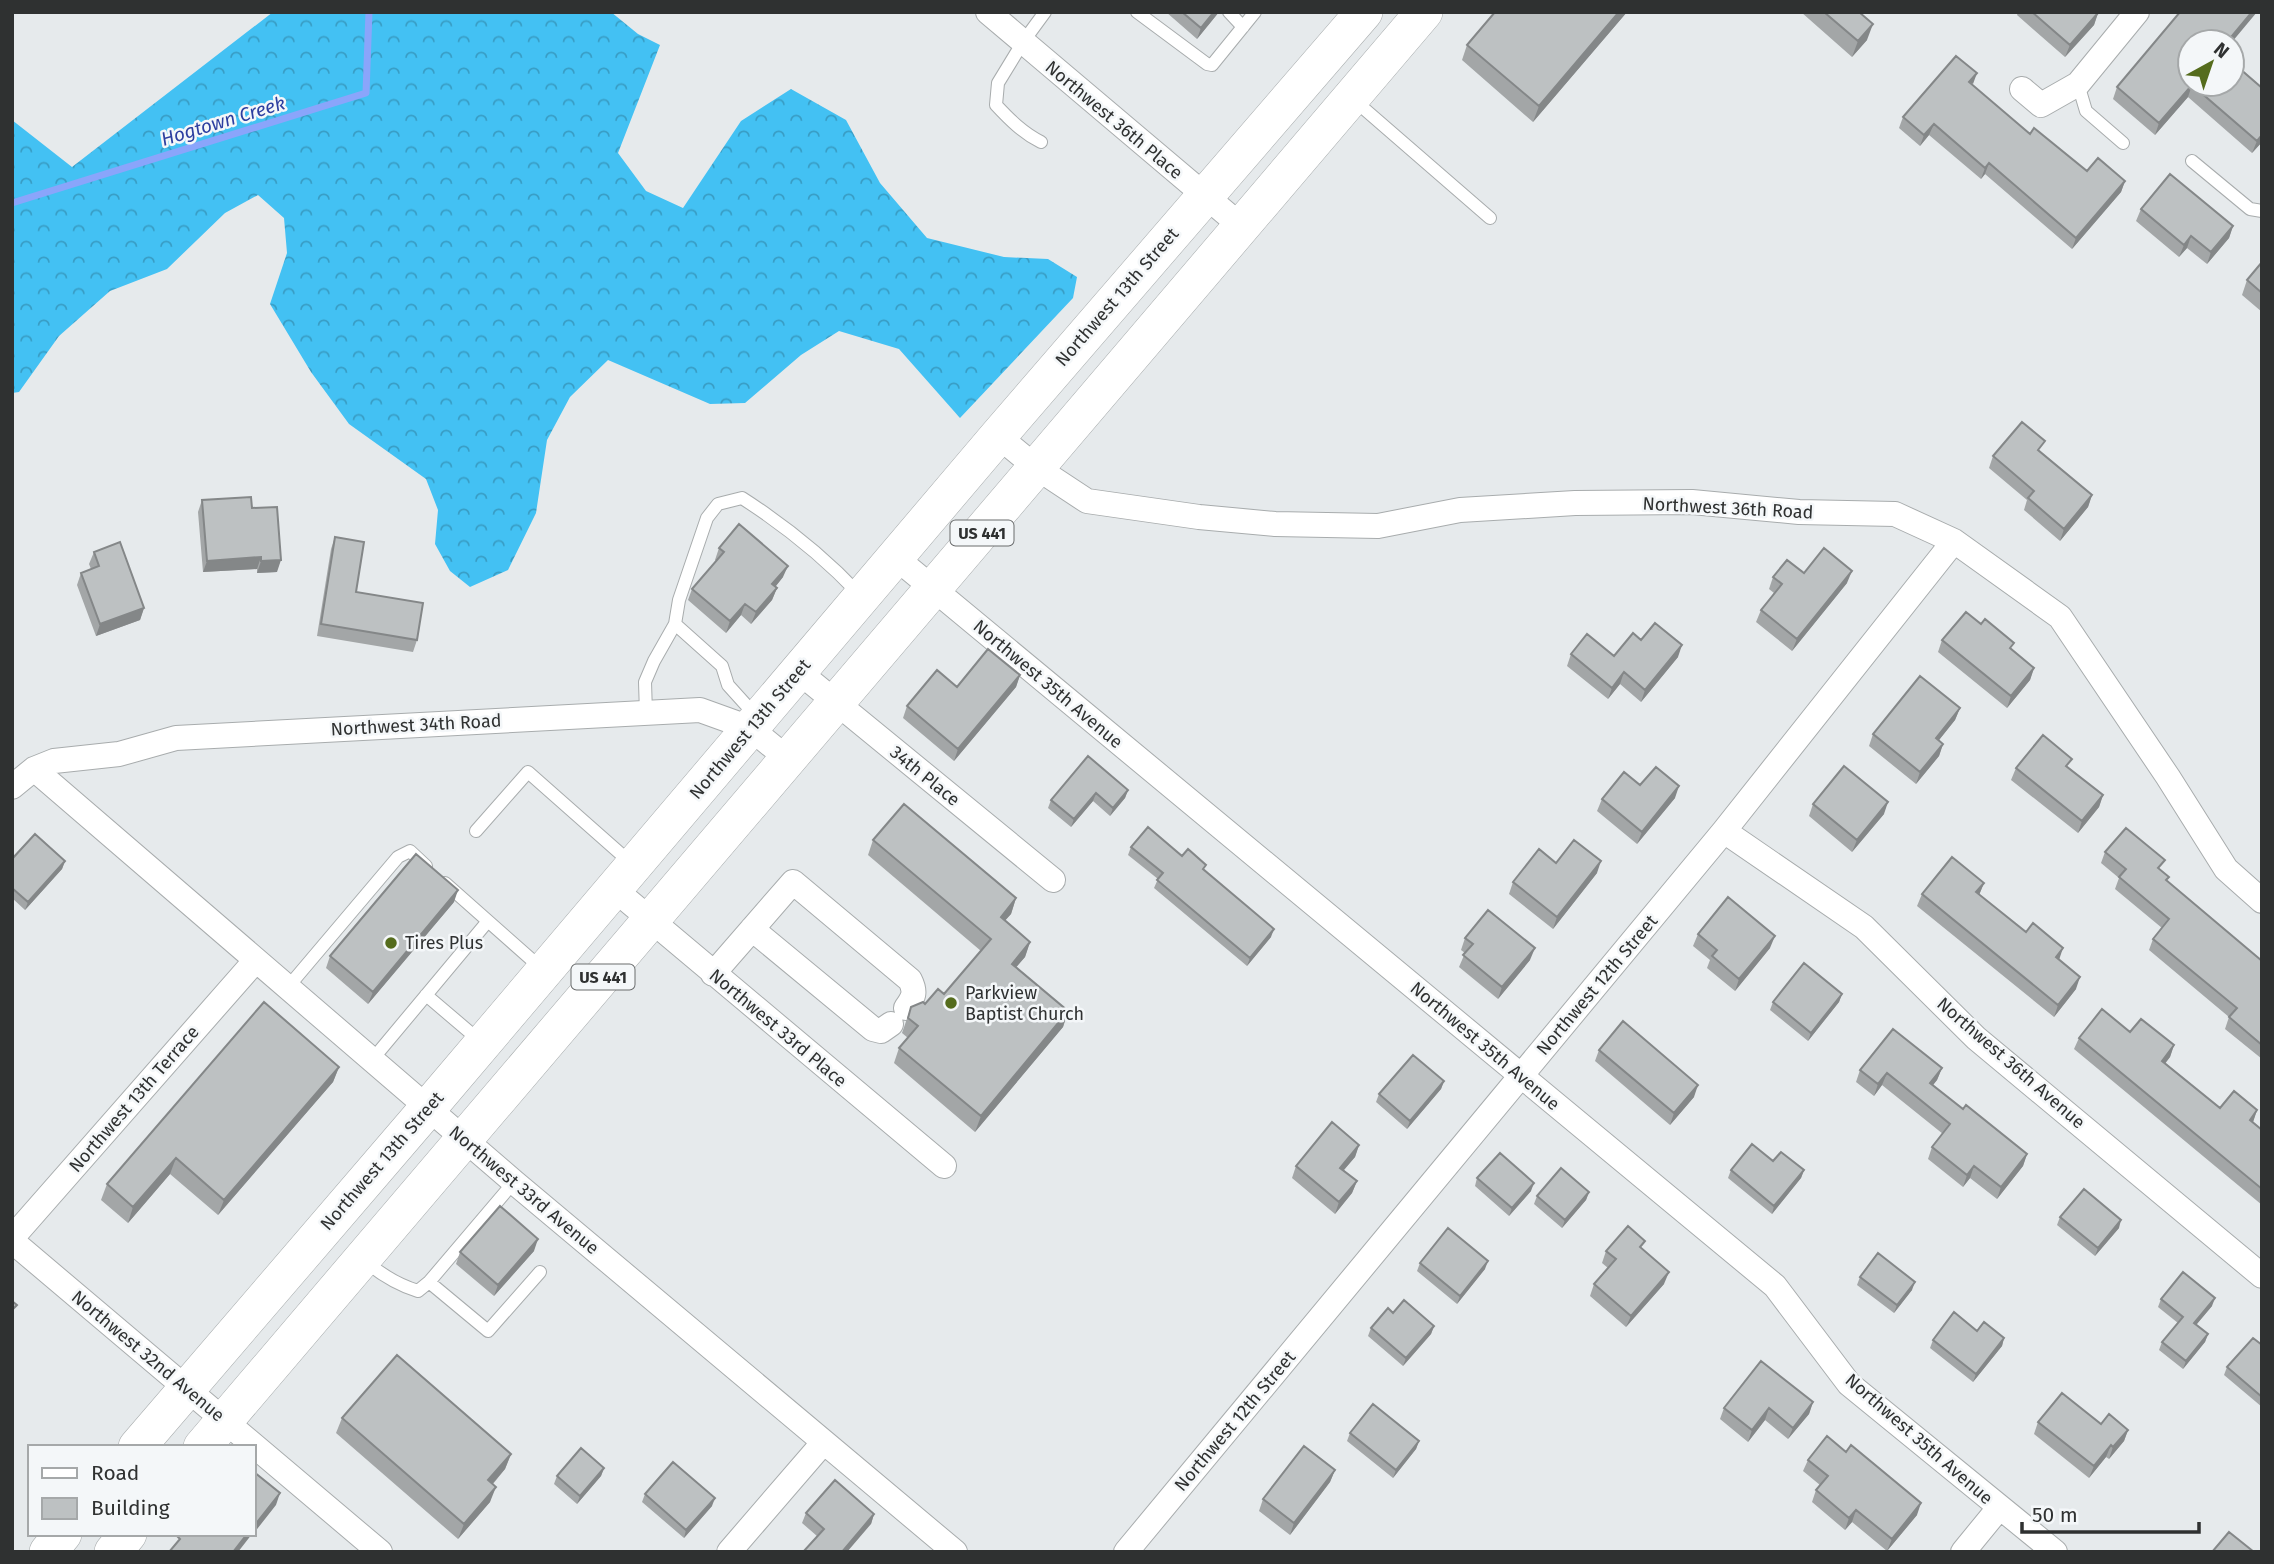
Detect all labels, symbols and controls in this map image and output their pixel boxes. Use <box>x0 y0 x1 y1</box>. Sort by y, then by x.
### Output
north arrow <box>2176 28 2246 98</box>
text: N <box>2209 37 2234 63</box>
street label: Northwest 36th Place <box>1041 56 1187 184</box>
water label: Hogtown Creek <box>158 91 288 151</box>
street label: Northwest 13th Street <box>1051 223 1184 371</box>
street label: Northwest 36th Road <box>1642 493 1814 523</box>
road number: US 441 <box>950 520 1014 546</box>
street label: Northwest 35th Avenue <box>969 615 1127 753</box>
street label: Northwest 13th Street <box>685 654 816 804</box>
street label: Northwest 34th Road <box>330 710 502 740</box>
street label: 34th Place <box>886 741 964 811</box>
street label: Northwest 12th Street <box>1532 910 1662 1060</box>
place label: Tires Plus <box>405 932 483 954</box>
marker: Tires Plus <box>383 935 399 951</box>
street label: Northwest 33rd Place <box>705 964 851 1092</box>
road number: US 441 <box>572 965 634 990</box>
street label: Northwest 35th Avenue <box>1406 977 1564 1115</box>
place label: Parkview Baptist Church <box>965 982 1084 1025</box>
street label: Northwest 36th Avenue <box>1932 993 2090 1133</box>
marker: Parkview Baptist Church <box>943 995 959 1011</box>
street label: Northwest 13th Terrace <box>64 1021 204 1177</box>
street label: Northwest 13th Street <box>316 1087 449 1235</box>
street label: Northwest 33rd Avenue <box>445 1121 603 1259</box>
street label: Northwest 32nd Avenue <box>67 1286 229 1426</box>
street label: Northwest 12th Street <box>1170 1346 1300 1496</box>
street label: Northwest 35th Avenue <box>1841 1369 1997 1509</box>
legend <box>28 1445 256 1536</box>
text: Road <box>91 1460 139 1486</box>
scale bar <box>2022 1490 2199 1534</box>
text: Building <box>91 1495 170 1521</box>
text: 50 m <box>2032 1502 2078 1528</box>

